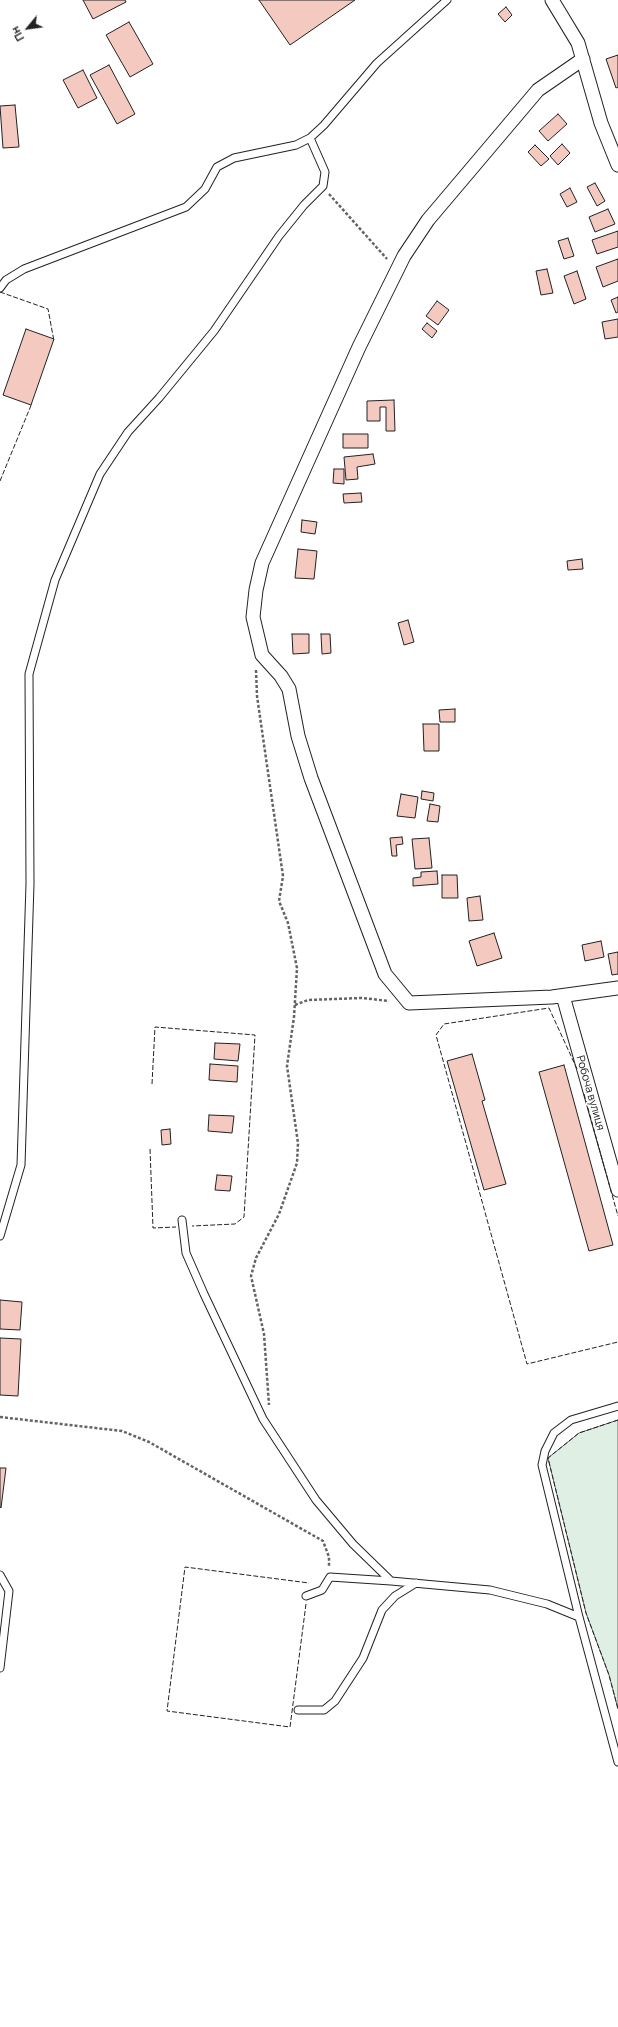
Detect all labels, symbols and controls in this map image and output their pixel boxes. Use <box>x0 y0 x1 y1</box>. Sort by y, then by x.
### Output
north arrow <box>8 8 48 48</box>
text: Пн <box>7 24 27 44</box>
street label: Робоча вулиця <box>573 1054 607 1132</box>

